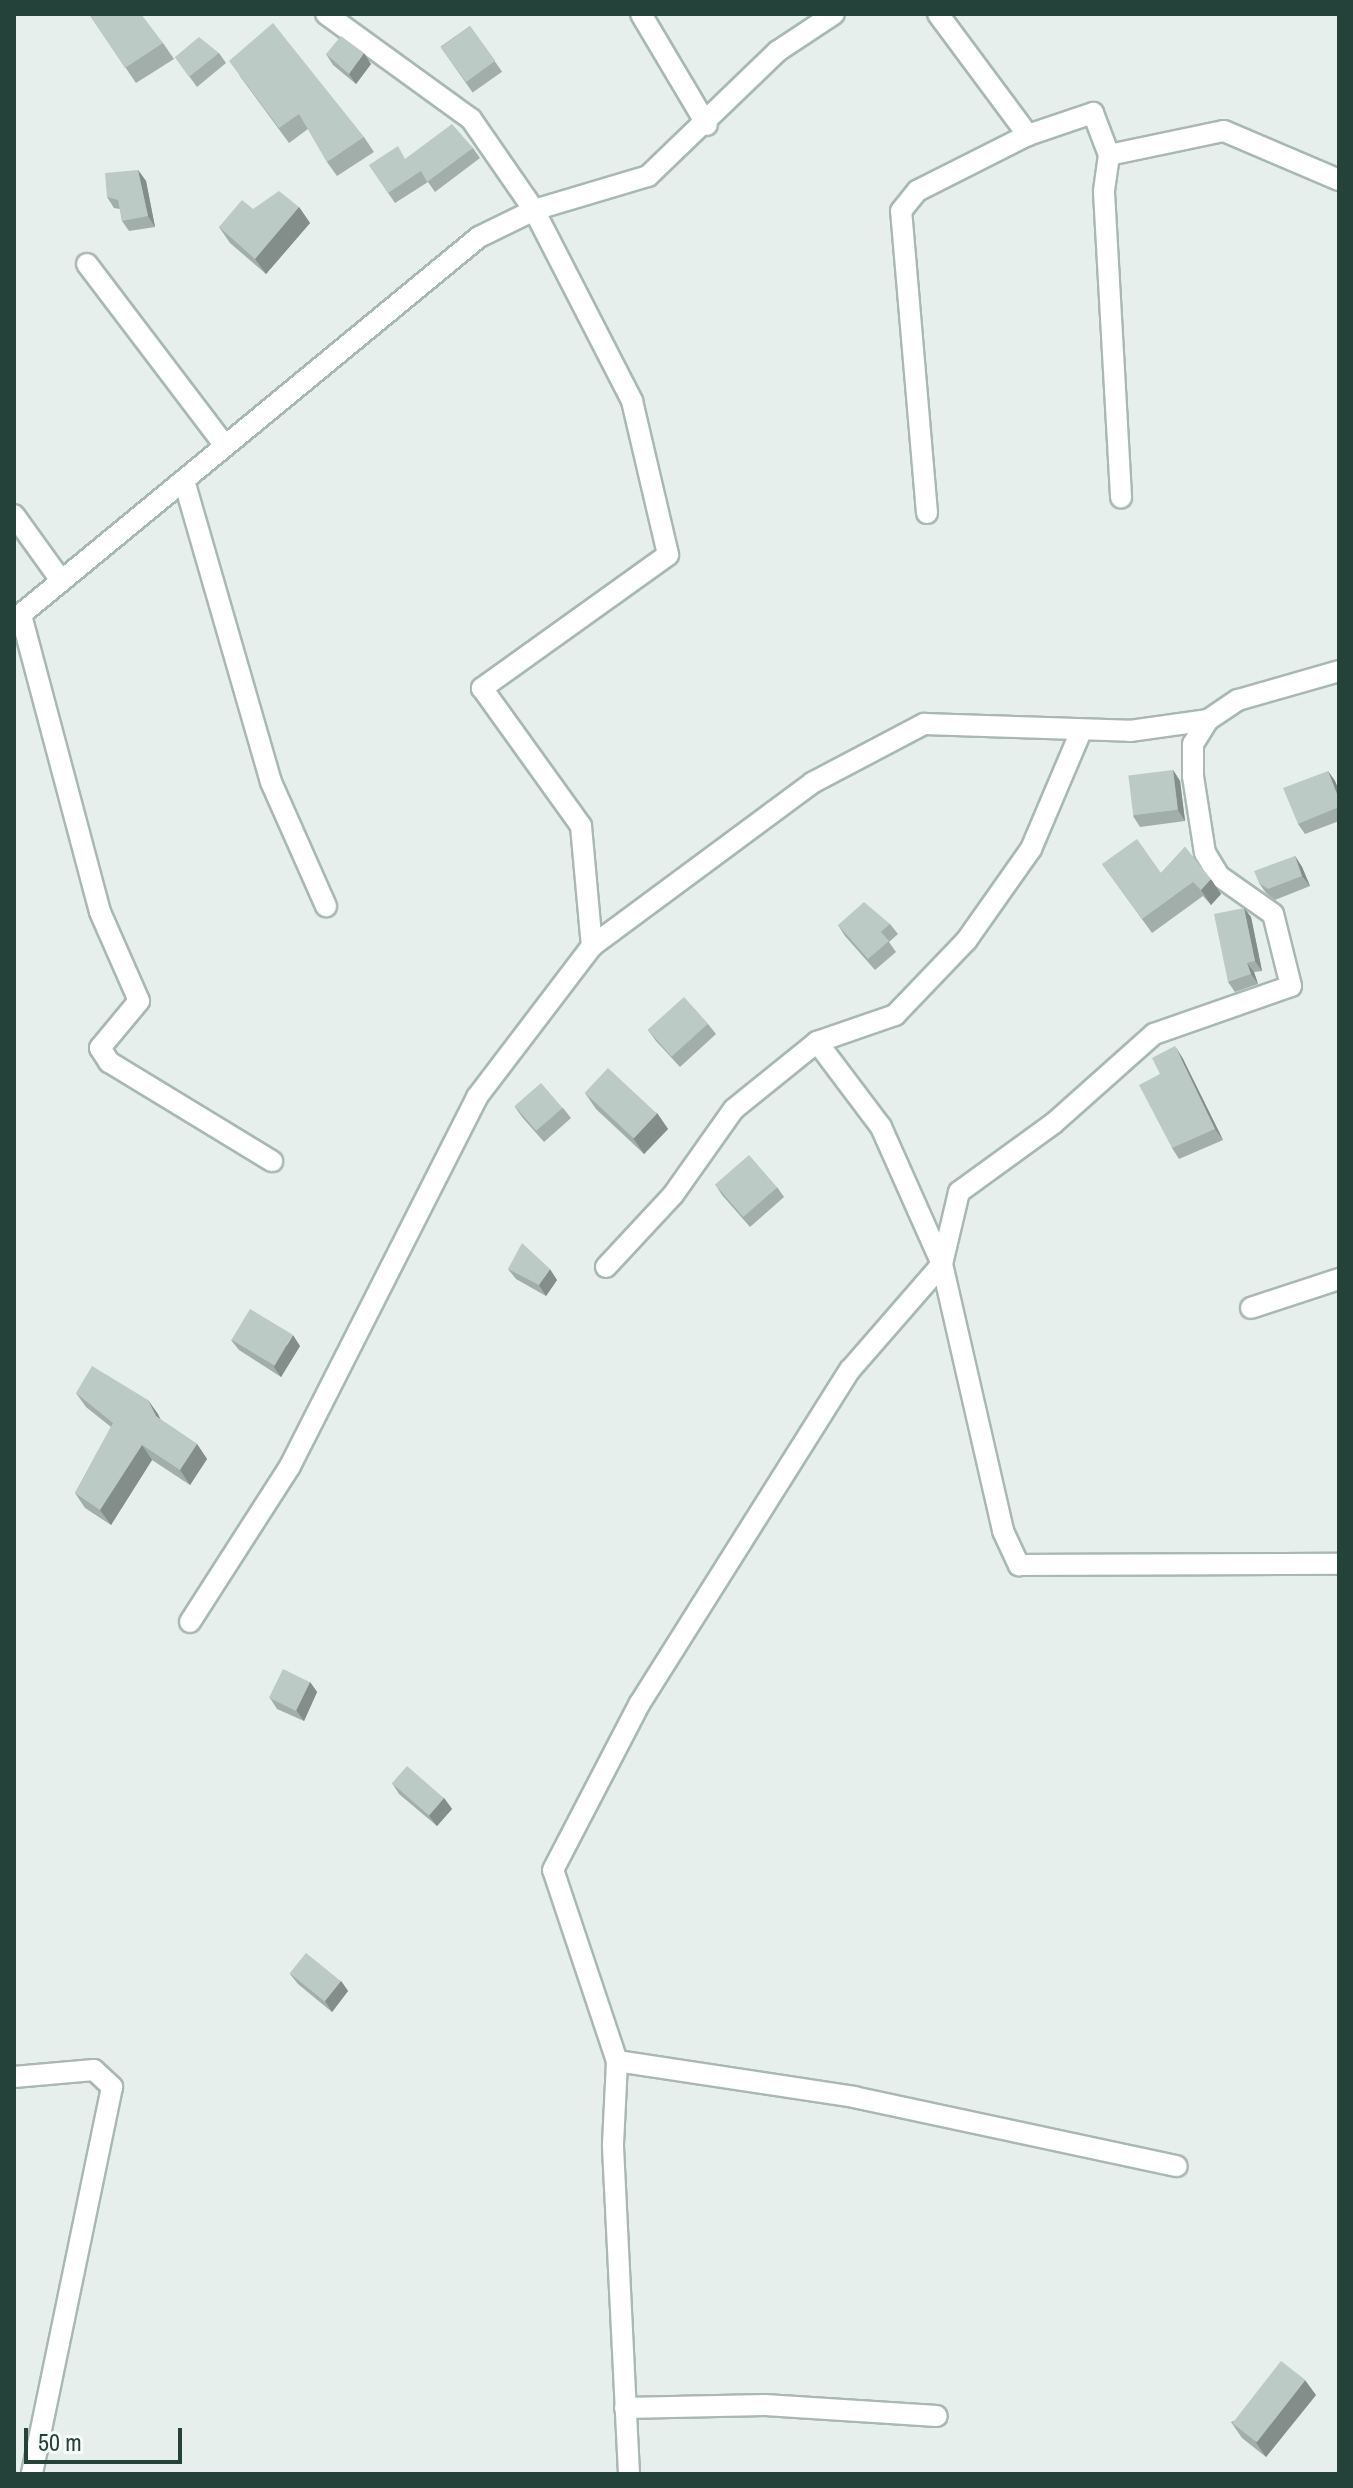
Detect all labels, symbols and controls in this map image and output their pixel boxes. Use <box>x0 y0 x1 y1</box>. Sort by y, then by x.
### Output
scale bar <box>28 2412 186 2462</box>
text: 50 m <box>38 2426 82 2458</box>

